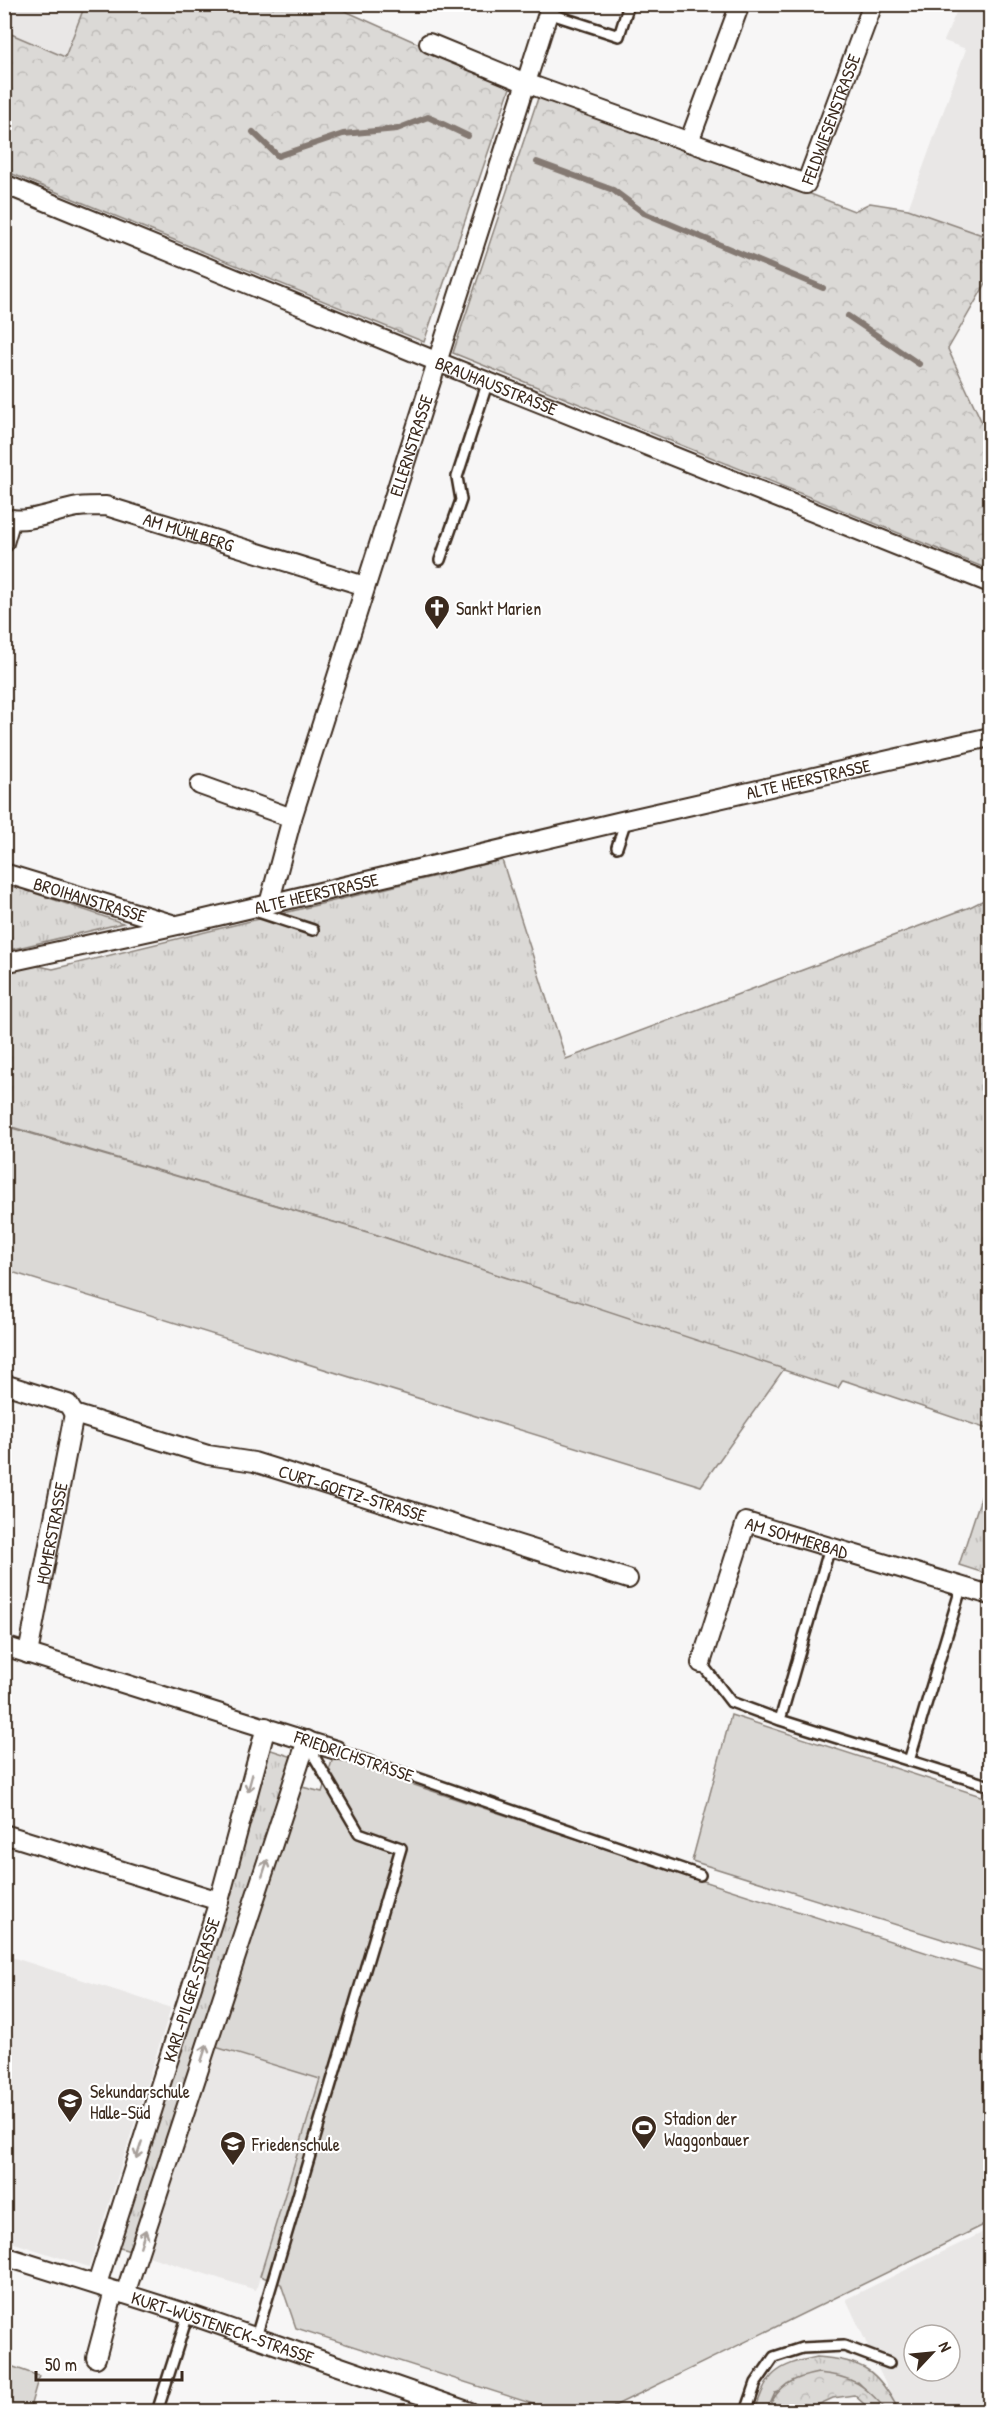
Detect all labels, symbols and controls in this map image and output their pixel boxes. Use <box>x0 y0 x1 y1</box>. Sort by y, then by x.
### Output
street label: FELDWIESENSTRASSE <box>794 50 866 189</box>
street label: BRAUHAUSSTRASSE <box>432 350 561 421</box>
street label: ELLERNSTRASSE <box>383 391 438 499</box>
street label: AM MÜHLBERG <box>140 506 237 557</box>
church icon: Sankt Marien <box>422 593 452 631</box>
place label: Sankt Marien <box>456 596 541 621</box>
street label: ALTE HEERSTRASSE <box>743 752 873 805</box>
street label: ALTE HEERSTRASSE <box>252 866 381 920</box>
street label: BROIHANSTRASSE <box>31 870 150 928</box>
street label: CURT-GOETZ-STRASSE <box>276 1458 430 1528</box>
street label: HOMERSTRASSE <box>29 1480 73 1586</box>
street label: AM SOMMERBAD <box>742 1510 852 1564</box>
street label: FRIEDRICHSTRASSE <box>290 1724 417 1788</box>
one-way arrow <box>244 1773 256 1792</box>
one-way arrow <box>260 1859 271 1878</box>
street label: KARL-PILGER-STRASSE <box>156 1914 226 2065</box>
one-way arrow <box>199 2044 210 2063</box>
place label: Sekundarschule Halle-Süd <box>90 2079 190 2125</box>
school or university icon: Sekundarschule Halle-Süd <box>55 2086 85 2124</box>
place label: Stadion der Waggonbauer <box>664 2106 749 2152</box>
sports icon: Stadion der Waggonbauer <box>629 2113 659 2151</box>
school or university icon: Friedenschule <box>218 2129 248 2167</box>
place label: Friedenschule <box>251 2132 340 2157</box>
one-way arrow <box>133 2140 144 2159</box>
one-way arrow <box>139 2229 150 2248</box>
street label: KURT-WÜSTENECK-STRASSE <box>128 2284 317 2369</box>
north arrow <box>902 2323 962 2383</box>
text: N <box>934 2338 957 2356</box>
scale bar <box>36 2344 182 2382</box>
text: 50 m <box>45 2352 77 2377</box>

